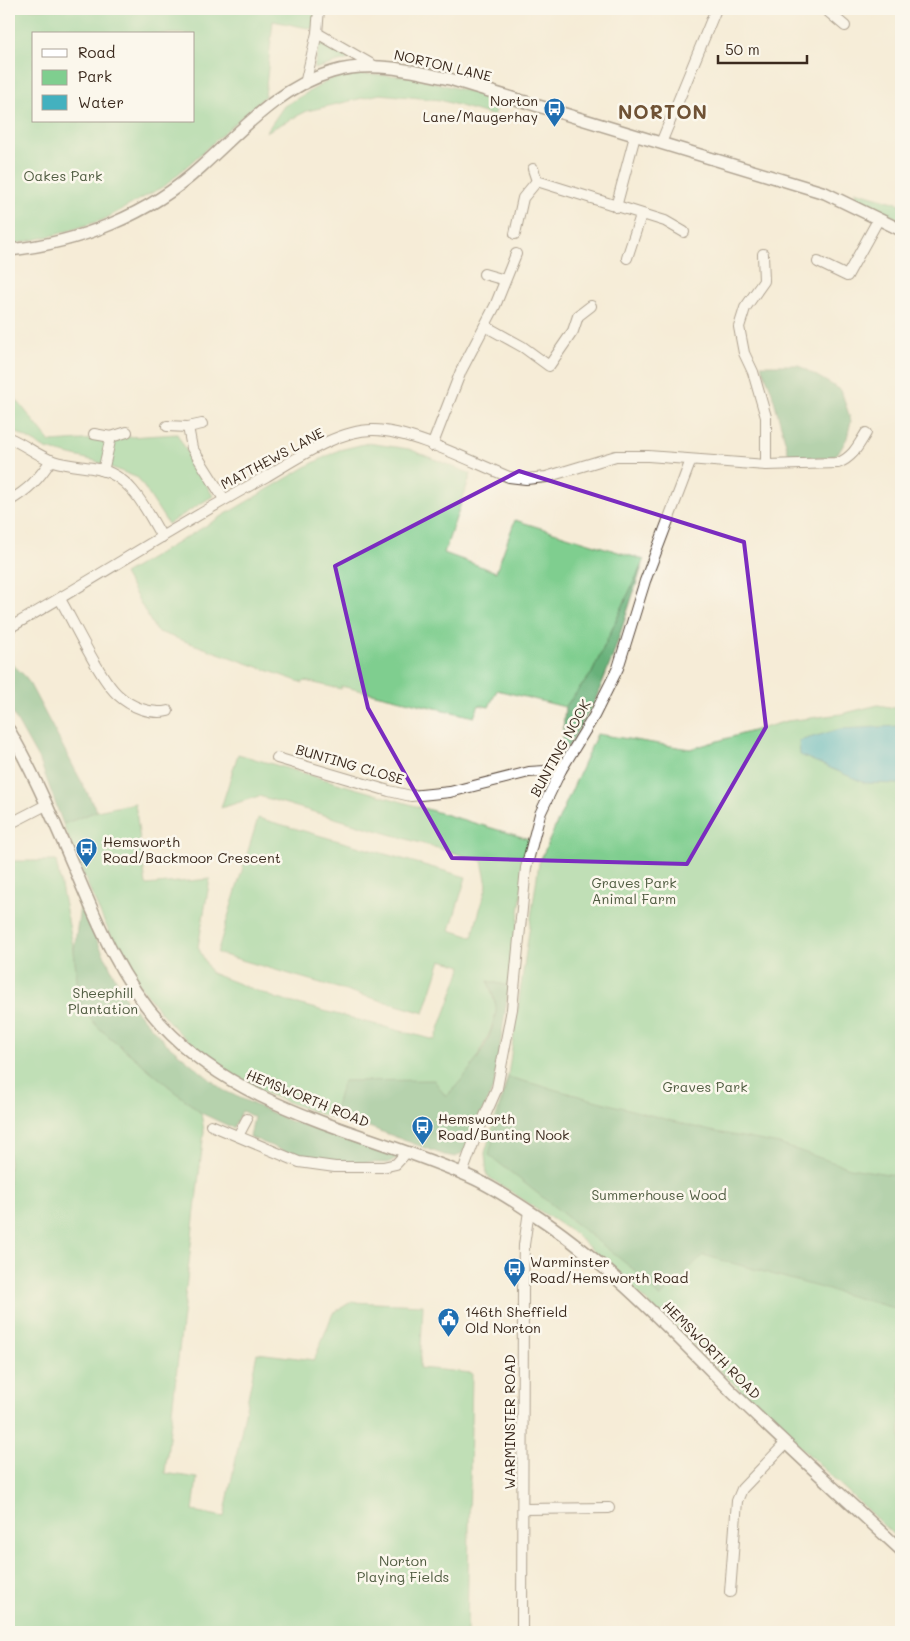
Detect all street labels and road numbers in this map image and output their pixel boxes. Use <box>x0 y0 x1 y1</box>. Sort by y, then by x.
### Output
street label: NORTON LANE <box>392 45 494 85</box>
street label: MATTHEWS LANE <box>217 423 327 493</box>
street label: BUNTING NOOK <box>525 696 595 800</box>
street label: BUNTING CLOSE <box>294 739 406 789</box>
street label: HEMSWORTH ROAD <box>244 1065 372 1131</box>
street label: HEMSWORTH ROAD <box>659 1297 765 1403</box>
street label: WARMINSTER ROAD <box>500 1354 519 1490</box>

